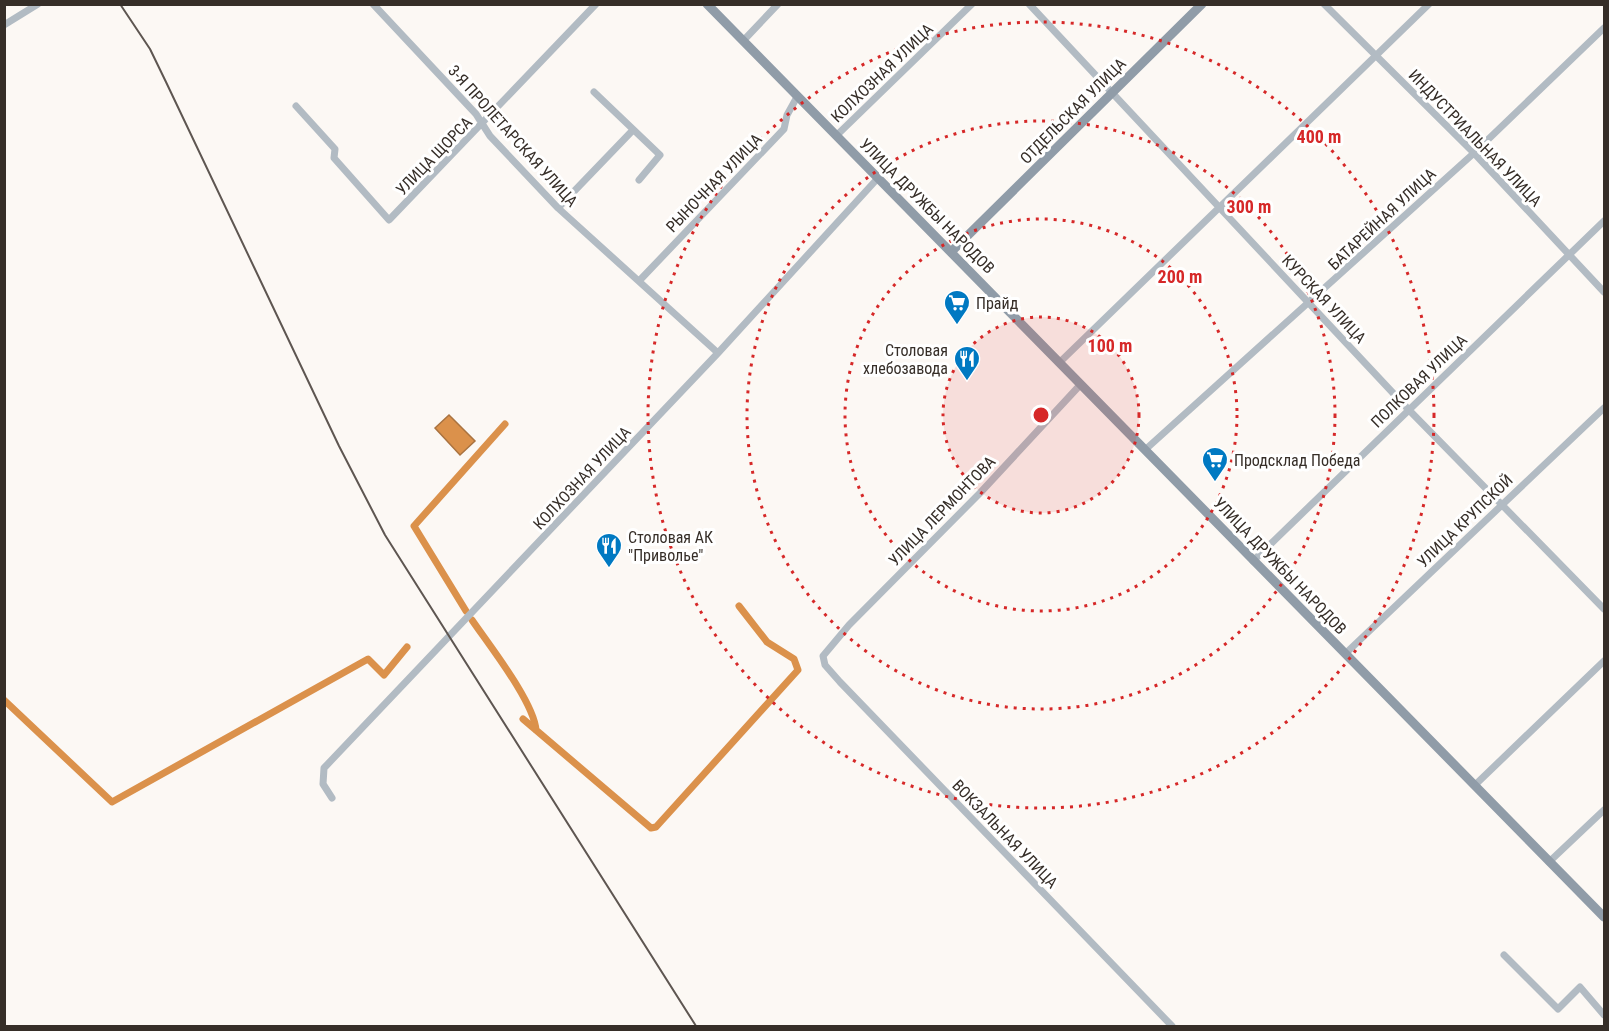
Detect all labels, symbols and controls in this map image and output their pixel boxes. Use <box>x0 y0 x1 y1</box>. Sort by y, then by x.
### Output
street label: КОЛХОЗНАЯ УЛИЦА <box>827 20 937 126</box>
street label: ОТДЕЛЬСКАЯ УЛИЦА <box>1016 54 1130 168</box>
street label: 3-Я ПРОЛЕТАРСКАЯ УЛИЦА <box>444 61 582 211</box>
street label: ИНДУСТРИАЛЬНАЯ УЛИЦА <box>1405 66 1545 210</box>
street label: УЛИЦА ЩОРСА <box>392 113 476 199</box>
text: 400 m <box>1297 126 1341 147</box>
street label: РЫНОЧНАЯ УЛИЦА <box>662 130 766 236</box>
street label: УЛИЦА ДРУЖБЫ НАРОДОВ <box>856 135 998 277</box>
street label: БАТАРЕЙНАЯ УЛИЦА <box>1324 164 1440 274</box>
text: 300 m <box>1227 196 1271 217</box>
street label: КУРСКАЯ УЛИЦА <box>1278 251 1370 347</box>
text: 200 m <box>1158 266 1202 287</box>
supermarket icon: Прайд <box>942 288 972 326</box>
place label: Прайд <box>976 294 1019 313</box>
street label: ПОЛКОВАЯ УЛИЦА <box>1367 330 1471 432</box>
text: 100 m <box>1088 335 1132 356</box>
place label: Столовая хлебозавода <box>863 341 948 378</box>
restaurant icon: Столовая хлебозавода <box>952 344 982 382</box>
centre of rings <box>1031 405 1051 425</box>
street label: КОЛХОЗНАЯ УЛИЦА <box>529 422 635 534</box>
supermarket icon: Продсклад Победа <box>1200 445 1230 483</box>
place label: Продсклад Победа <box>1234 451 1360 470</box>
street label: УЛИЦА ЛЕРМОНТОВА <box>885 452 999 570</box>
street label: УЛИЦА КРУПСКОЙ <box>1413 471 1517 571</box>
street label: УЛИЦА ДРУЖБЫ НАРОДОВ <box>1210 494 1350 638</box>
place label: Столовая АК "Приволье" <box>628 528 713 565</box>
restaurant icon: Столовая АК "Приволье" <box>594 531 624 569</box>
street label: ВОКЗАЛЬНАЯ УЛИЦА <box>948 776 1062 892</box>

